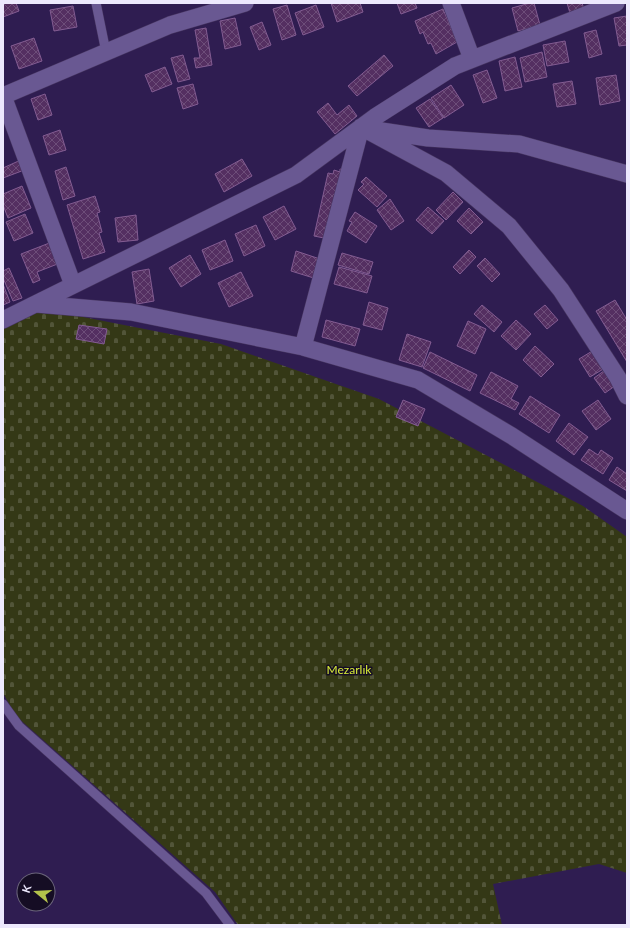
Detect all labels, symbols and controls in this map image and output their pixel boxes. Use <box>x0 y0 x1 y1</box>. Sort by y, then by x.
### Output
park label: Mezarlık <box>327 662 372 677</box>
north arrow <box>16 872 56 912</box>
text: K <box>19 883 34 894</box>

